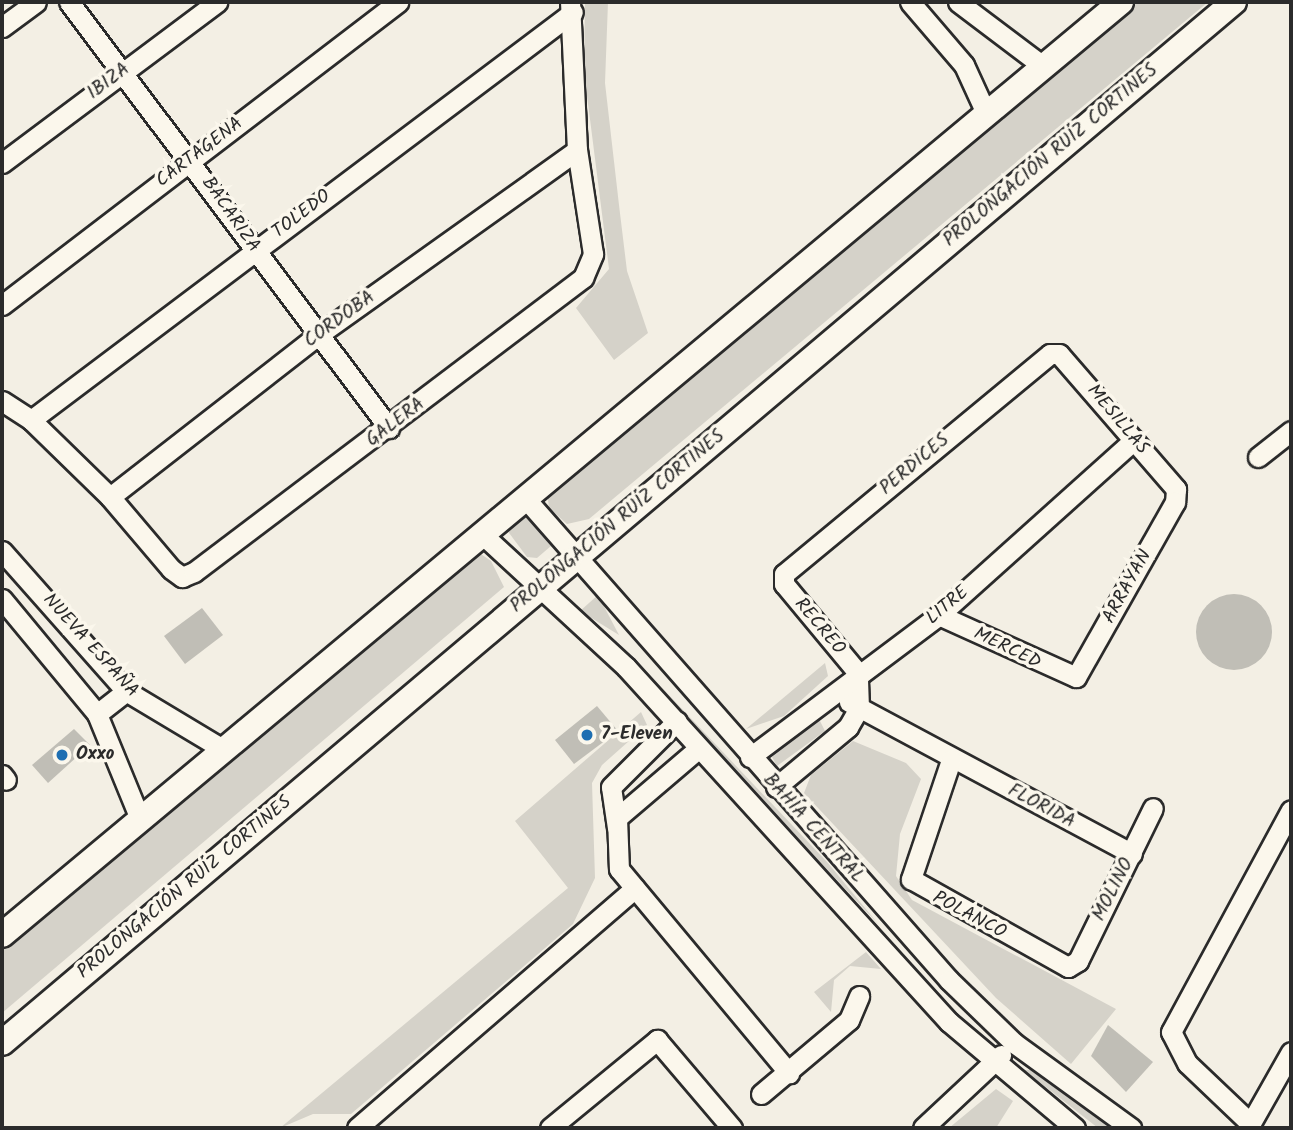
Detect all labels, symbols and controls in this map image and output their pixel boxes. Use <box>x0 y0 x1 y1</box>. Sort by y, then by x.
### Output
street label: IBIZA <box>83 59 135 105</box>
street label: PROLONGACIÓN RUÍZ CORTINES <box>939 60 1163 252</box>
street label: CARTAGENA <box>152 113 248 193</box>
street label: BACARIZA <box>196 173 264 257</box>
street label: TOLEDO <box>268 186 336 244</box>
street label: CORDOBA <box>300 287 380 353</box>
street label: MESILLAS <box>1081 380 1153 460</box>
street label: GALERA <box>362 394 430 452</box>
street label: PROLONGACIÓN RUÍZ CORTINES <box>506 426 730 618</box>
street label: PERDICES <box>876 430 954 500</box>
street label: ARRAYAN <box>1098 546 1158 628</box>
street label: LITRE <box>922 582 974 630</box>
street label: NUEVA ESPAÑA <box>37 589 143 703</box>
street label: RECREO <box>789 594 849 660</box>
street label: MERCED <box>970 623 1044 675</box>
place label: 7-Eleven <box>601 724 673 746</box>
marker: 7-Eleven <box>579 727 595 743</box>
place label: Oxxo <box>76 744 114 766</box>
marker: Oxxo <box>54 747 70 763</box>
street label: BAHÍA CENTRAL <box>758 769 868 889</box>
street label: FLORIDA <box>1004 780 1078 834</box>
street label: PROLONGACIÓN RUÍZ CORTINES <box>73 792 297 984</box>
street label: MOLINO <box>1089 855 1139 925</box>
street label: POLANCO <box>928 887 1010 945</box>

